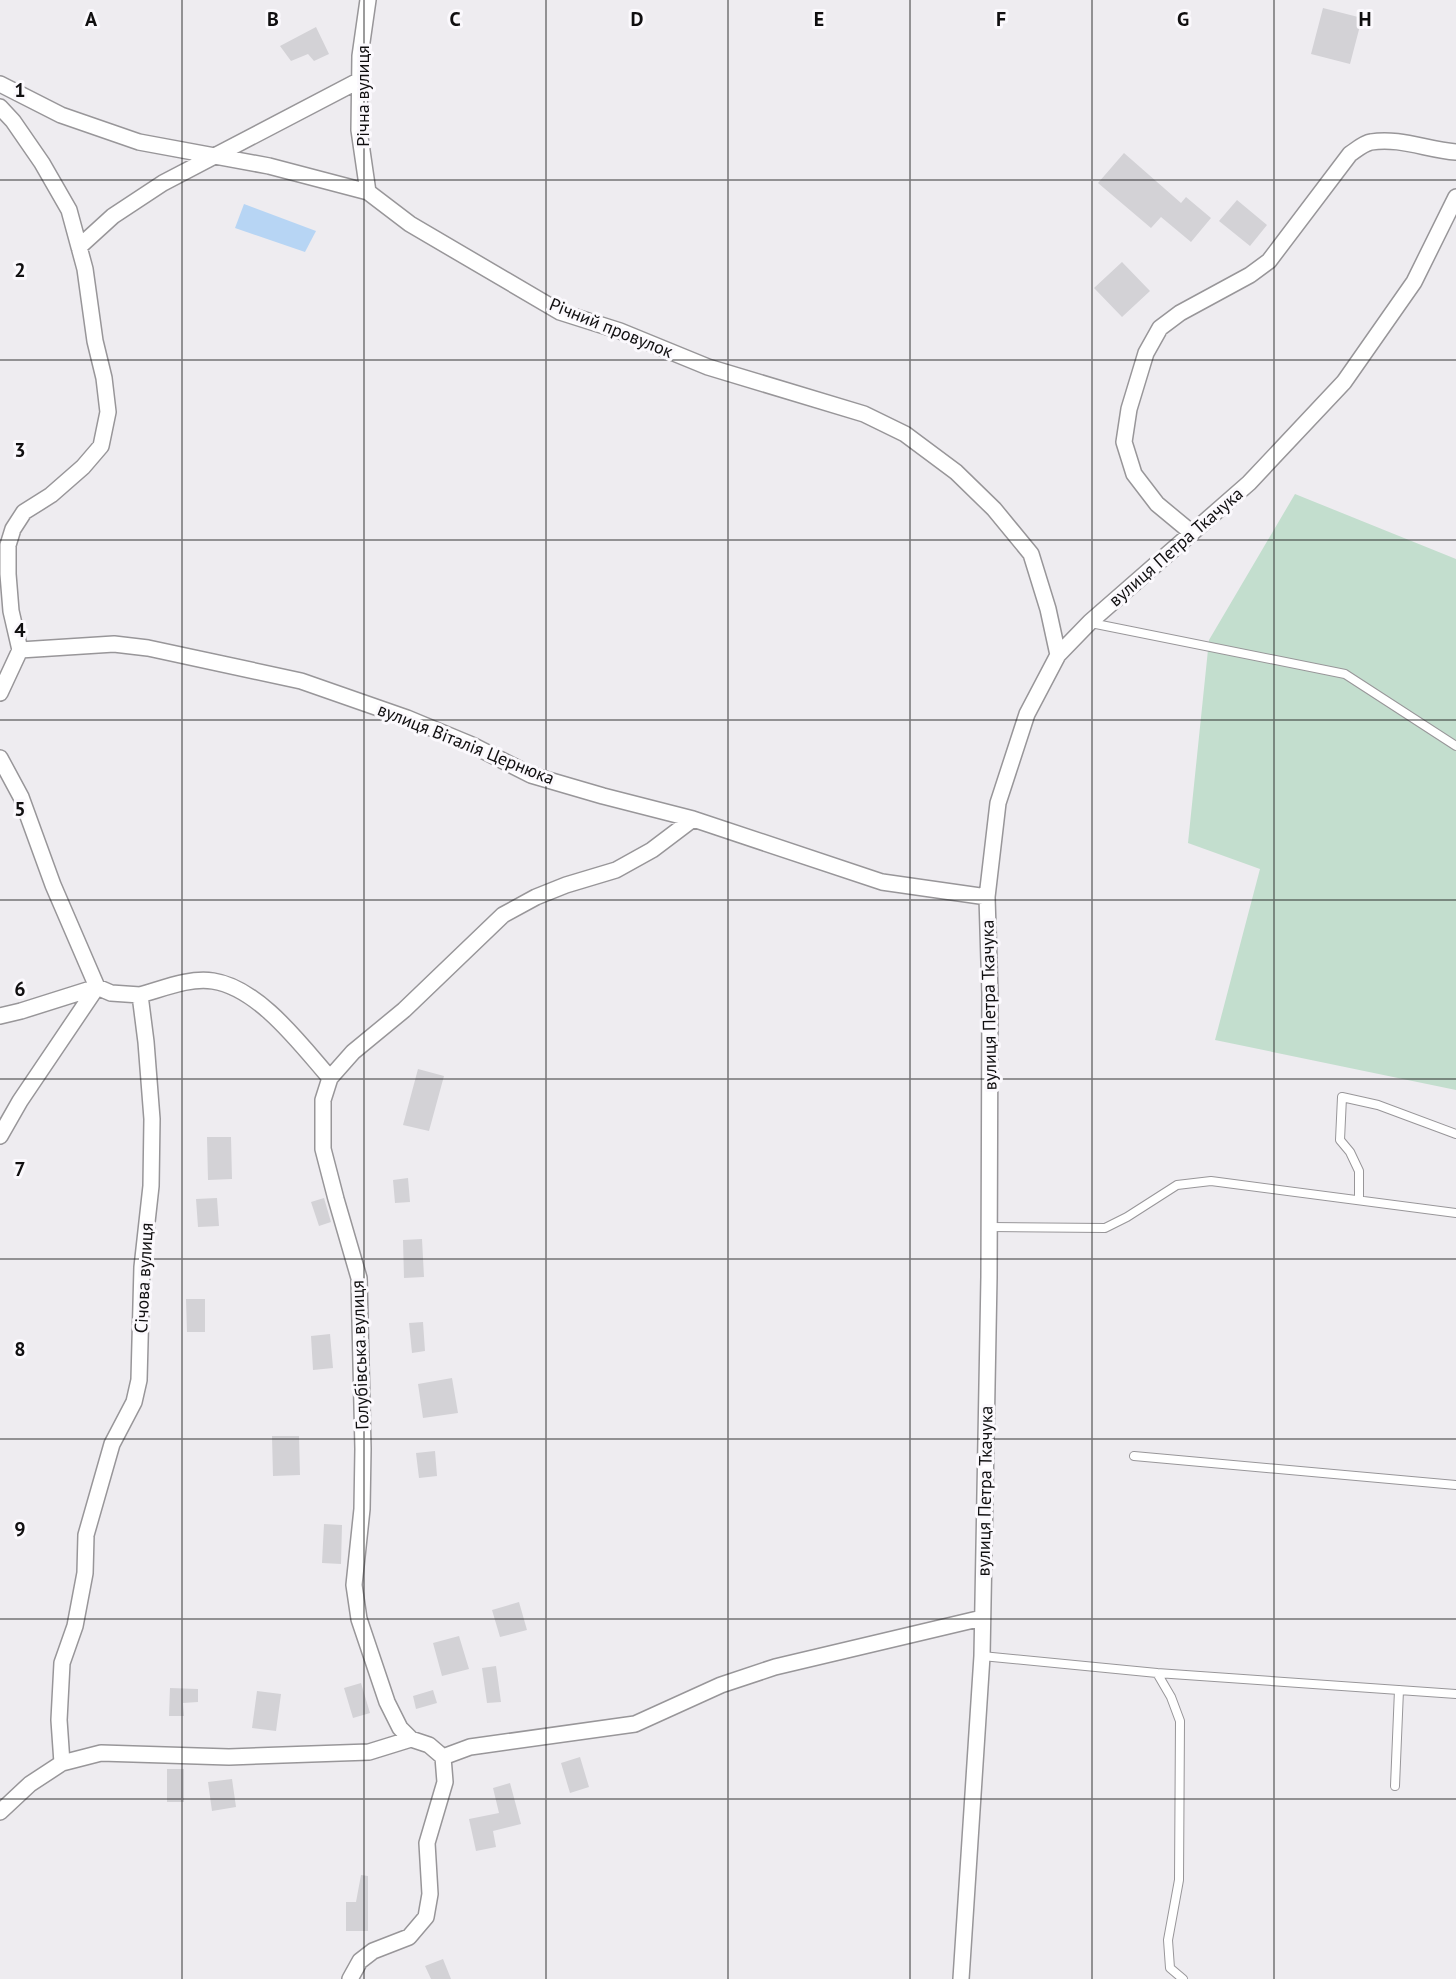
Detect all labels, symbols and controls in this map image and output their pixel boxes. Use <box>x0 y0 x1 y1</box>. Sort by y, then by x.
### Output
text: A <box>85 6 98 32</box>
text: B <box>267 6 279 32</box>
text: C <box>449 6 461 32</box>
text: D <box>631 6 644 32</box>
text: E <box>814 6 824 32</box>
text: F <box>996 6 1006 32</box>
text: G <box>1177 6 1189 32</box>
text: H <box>1358 6 1372 32</box>
street label: Річна вулиця <box>351 45 374 147</box>
text: 1 <box>14 77 26 103</box>
text: 2 <box>14 257 26 283</box>
street label: Річний провулок <box>546 292 677 363</box>
text: 3 <box>14 437 26 463</box>
street label: вулиця Петра Ткачука <box>1104 482 1248 611</box>
text: 4 <box>14 617 26 643</box>
street label: вулиця Віталія Цернюка <box>374 697 558 790</box>
text: 5 <box>14 796 26 822</box>
street label: вулиця Петра Ткачука <box>976 920 1001 1090</box>
text: 6 <box>14 976 26 1002</box>
text: 7 <box>14 1156 26 1182</box>
street label: Січова вулиця <box>129 1222 158 1334</box>
street label: Голубівська вулиця <box>345 1280 374 1430</box>
text: 8 <box>14 1336 26 1362</box>
street label: вулиця Петра Ткачука <box>972 1406 997 1576</box>
text: 9 <box>14 1516 26 1542</box>

